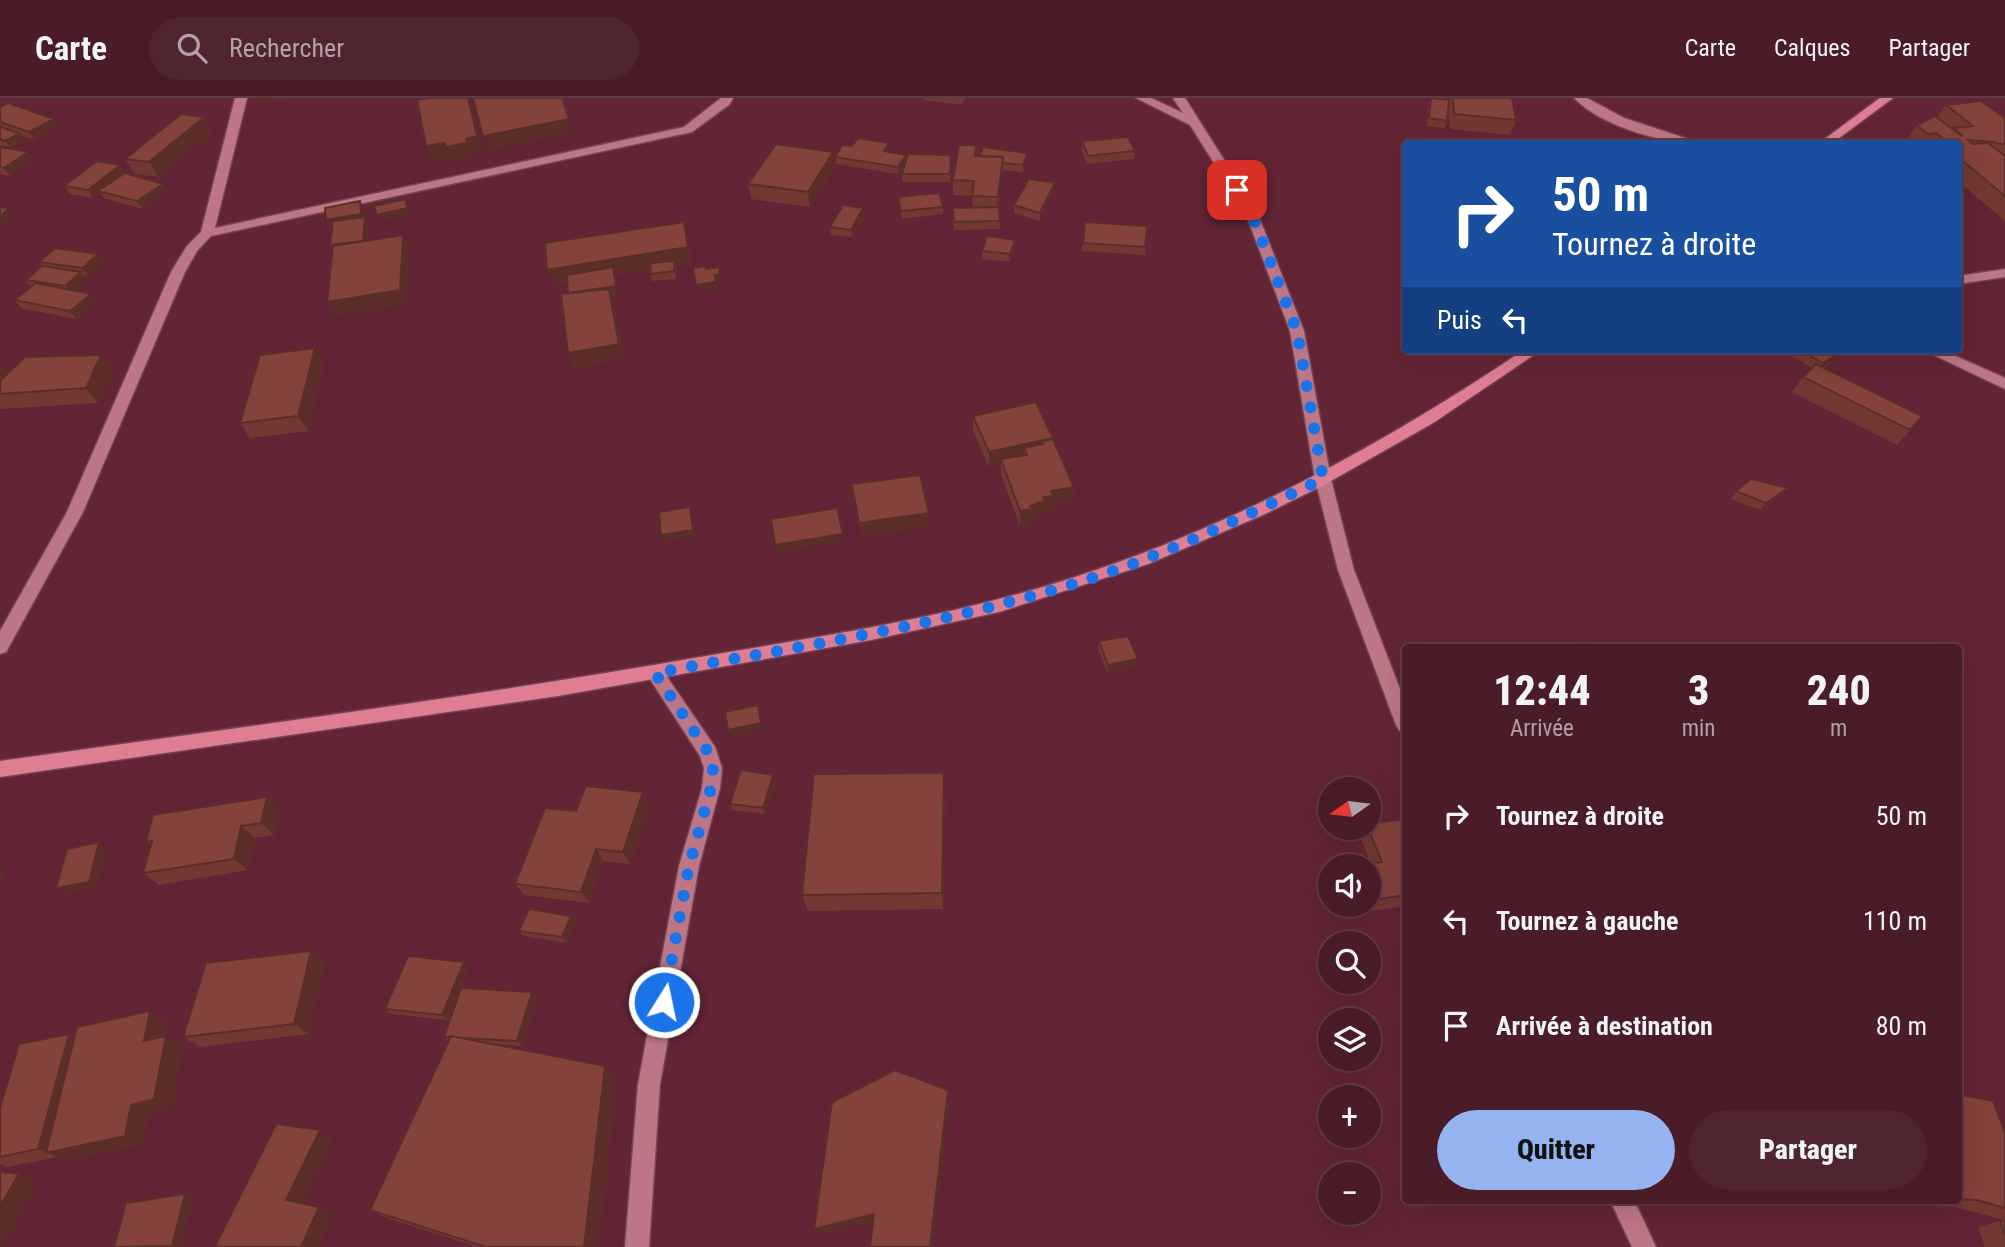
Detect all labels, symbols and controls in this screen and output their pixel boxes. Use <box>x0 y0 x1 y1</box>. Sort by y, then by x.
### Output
search box <box>149 17 639 80</box>
text: Carte <box>35 29 107 68</box>
icon: search <box>173 29 211 67</box>
text: Rechercher <box>229 33 344 63</box>
text: Carte <box>1685 34 1736 62</box>
text: Calques <box>1774 34 1850 62</box>
text: Partager <box>1888 34 1970 62</box>
pin <box>1207 160 1267 220</box>
text: 50 m <box>1552 166 1649 223</box>
icon: right <box>1437 168 1528 259</box>
icon: arrive <box>1218 171 1256 209</box>
text: Tournez à droite <box>1552 225 1756 263</box>
icon: left <box>1496 301 1534 339</box>
text: Puis <box>1437 305 1482 335</box>
text: 12:44 <box>1493 666 1590 715</box>
text: 3 <box>1688 666 1709 715</box>
text: 240 <box>1807 666 1871 715</box>
text: Arrivée <box>1510 715 1574 742</box>
text: min <box>1682 715 1715 742</box>
text: m <box>1830 715 1847 742</box>
north arrow <box>1318 777 1381 840</box>
map controls <box>1318 777 1381 1225</box>
icon: right <box>1437 797 1475 835</box>
text: Tournez à droite <box>1496 801 1664 831</box>
text: 50 m <box>1876 801 1927 831</box>
button: sound <box>1318 854 1381 917</box>
icon: left <box>1437 902 1475 940</box>
text: Tournez à gauche <box>1496 906 1678 936</box>
text: 110 m <box>1863 906 1927 936</box>
button: search <box>1318 931 1381 994</box>
position arrow <box>627 965 701 1039</box>
icon: arrive <box>1437 1007 1475 1045</box>
button: layers <box>1318 1008 1381 1071</box>
text: Arrivée à destination <box>1496 1011 1713 1041</box>
text: 80 m <box>1876 1011 1927 1041</box>
button: + <box>1318 1085 1381 1148</box>
button: Quitter <box>1437 1110 1675 1190</box>
button: Partager <box>1689 1110 1927 1190</box>
button: − <box>1318 1162 1381 1225</box>

